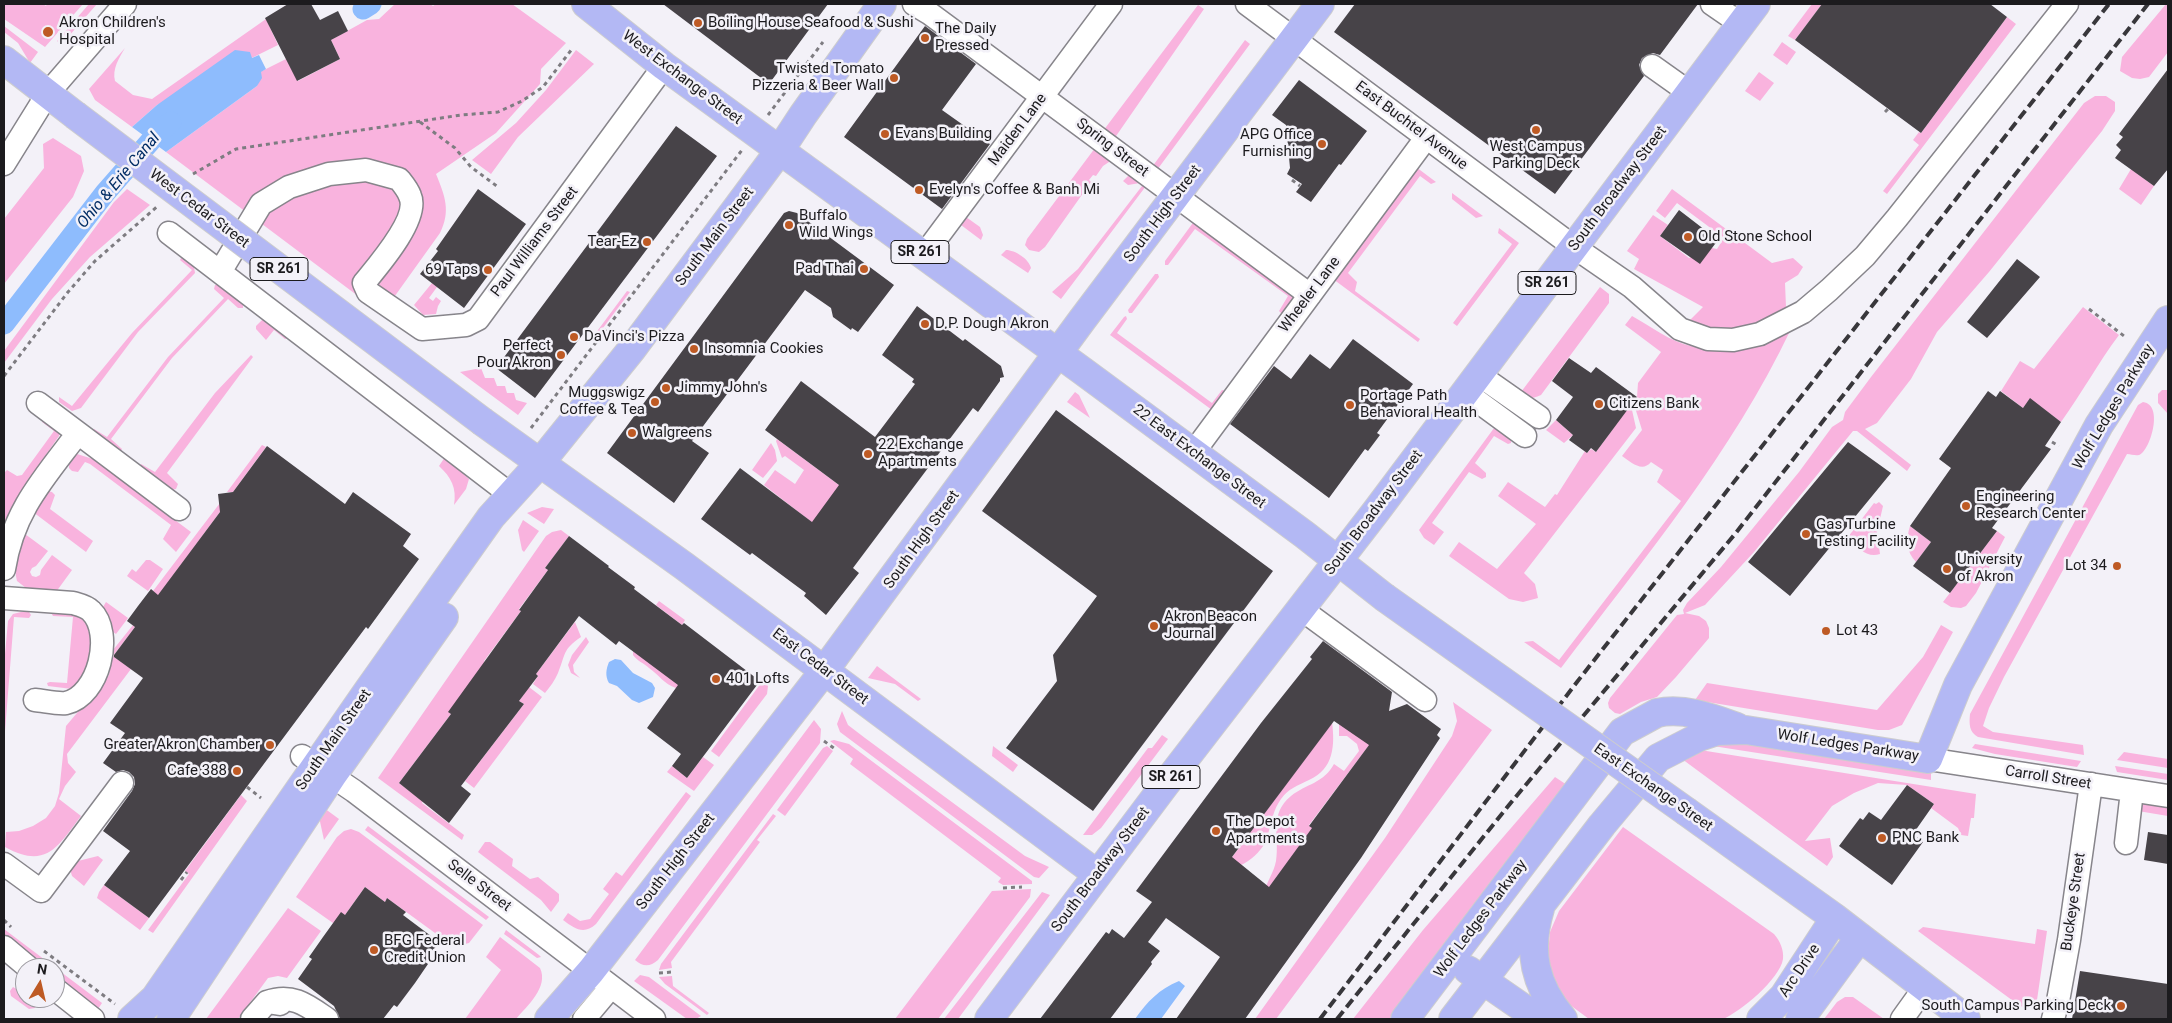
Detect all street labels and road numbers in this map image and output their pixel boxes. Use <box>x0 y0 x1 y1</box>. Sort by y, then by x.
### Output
street label: West Exchange Street <box>619 27 745 129</box>
street label: East Buchtel Avenue <box>1351 78 1471 174</box>
street label: Maiden Lane <box>985 90 1051 170</box>
street label: Spring Street <box>1072 115 1152 181</box>
street label: South Broadway Street <box>1565 123 1671 255</box>
street label: South High Street <box>1121 162 1205 266</box>
street label: West Cedar Street <box>146 166 252 252</box>
street label: Paul Williams Street <box>488 183 582 301</box>
street label: South Main Street <box>672 184 758 290</box>
road number: SR 261 <box>891 240 949 264</box>
street label: Wheeler Lane <box>1276 254 1344 336</box>
road number: SR 261 <box>250 258 308 280</box>
road number: SR 261 <box>1518 272 1576 294</box>
street label: Wolf Ledges Parkway <box>2069 341 2159 473</box>
street label: 22 East Exchange Street <box>1129 401 1269 513</box>
street label: South Broadway Street <box>1321 447 1427 579</box>
street label: South High Street <box>880 487 964 593</box>
street label: East Cedar Street <box>768 625 872 709</box>
street label: South Main Street <box>292 686 376 794</box>
street label: Wolf Ledges Parkway <box>1776 726 1920 766</box>
street label: East Exchange Street <box>1590 740 1716 836</box>
street label: Carroll Street <box>2004 762 2092 794</box>
road number: SR 261 <box>1142 766 1200 789</box>
street label: South Broadway Street <box>1048 804 1154 936</box>
street label: South High Street <box>633 810 719 914</box>
street label: Buckeye Street <box>2058 852 2090 952</box>
street label: Selle Street <box>443 856 515 916</box>
street label: Wolf Ledges Parkway <box>1431 856 1531 982</box>
street label: Arc Drive <box>1776 941 1824 1001</box>

